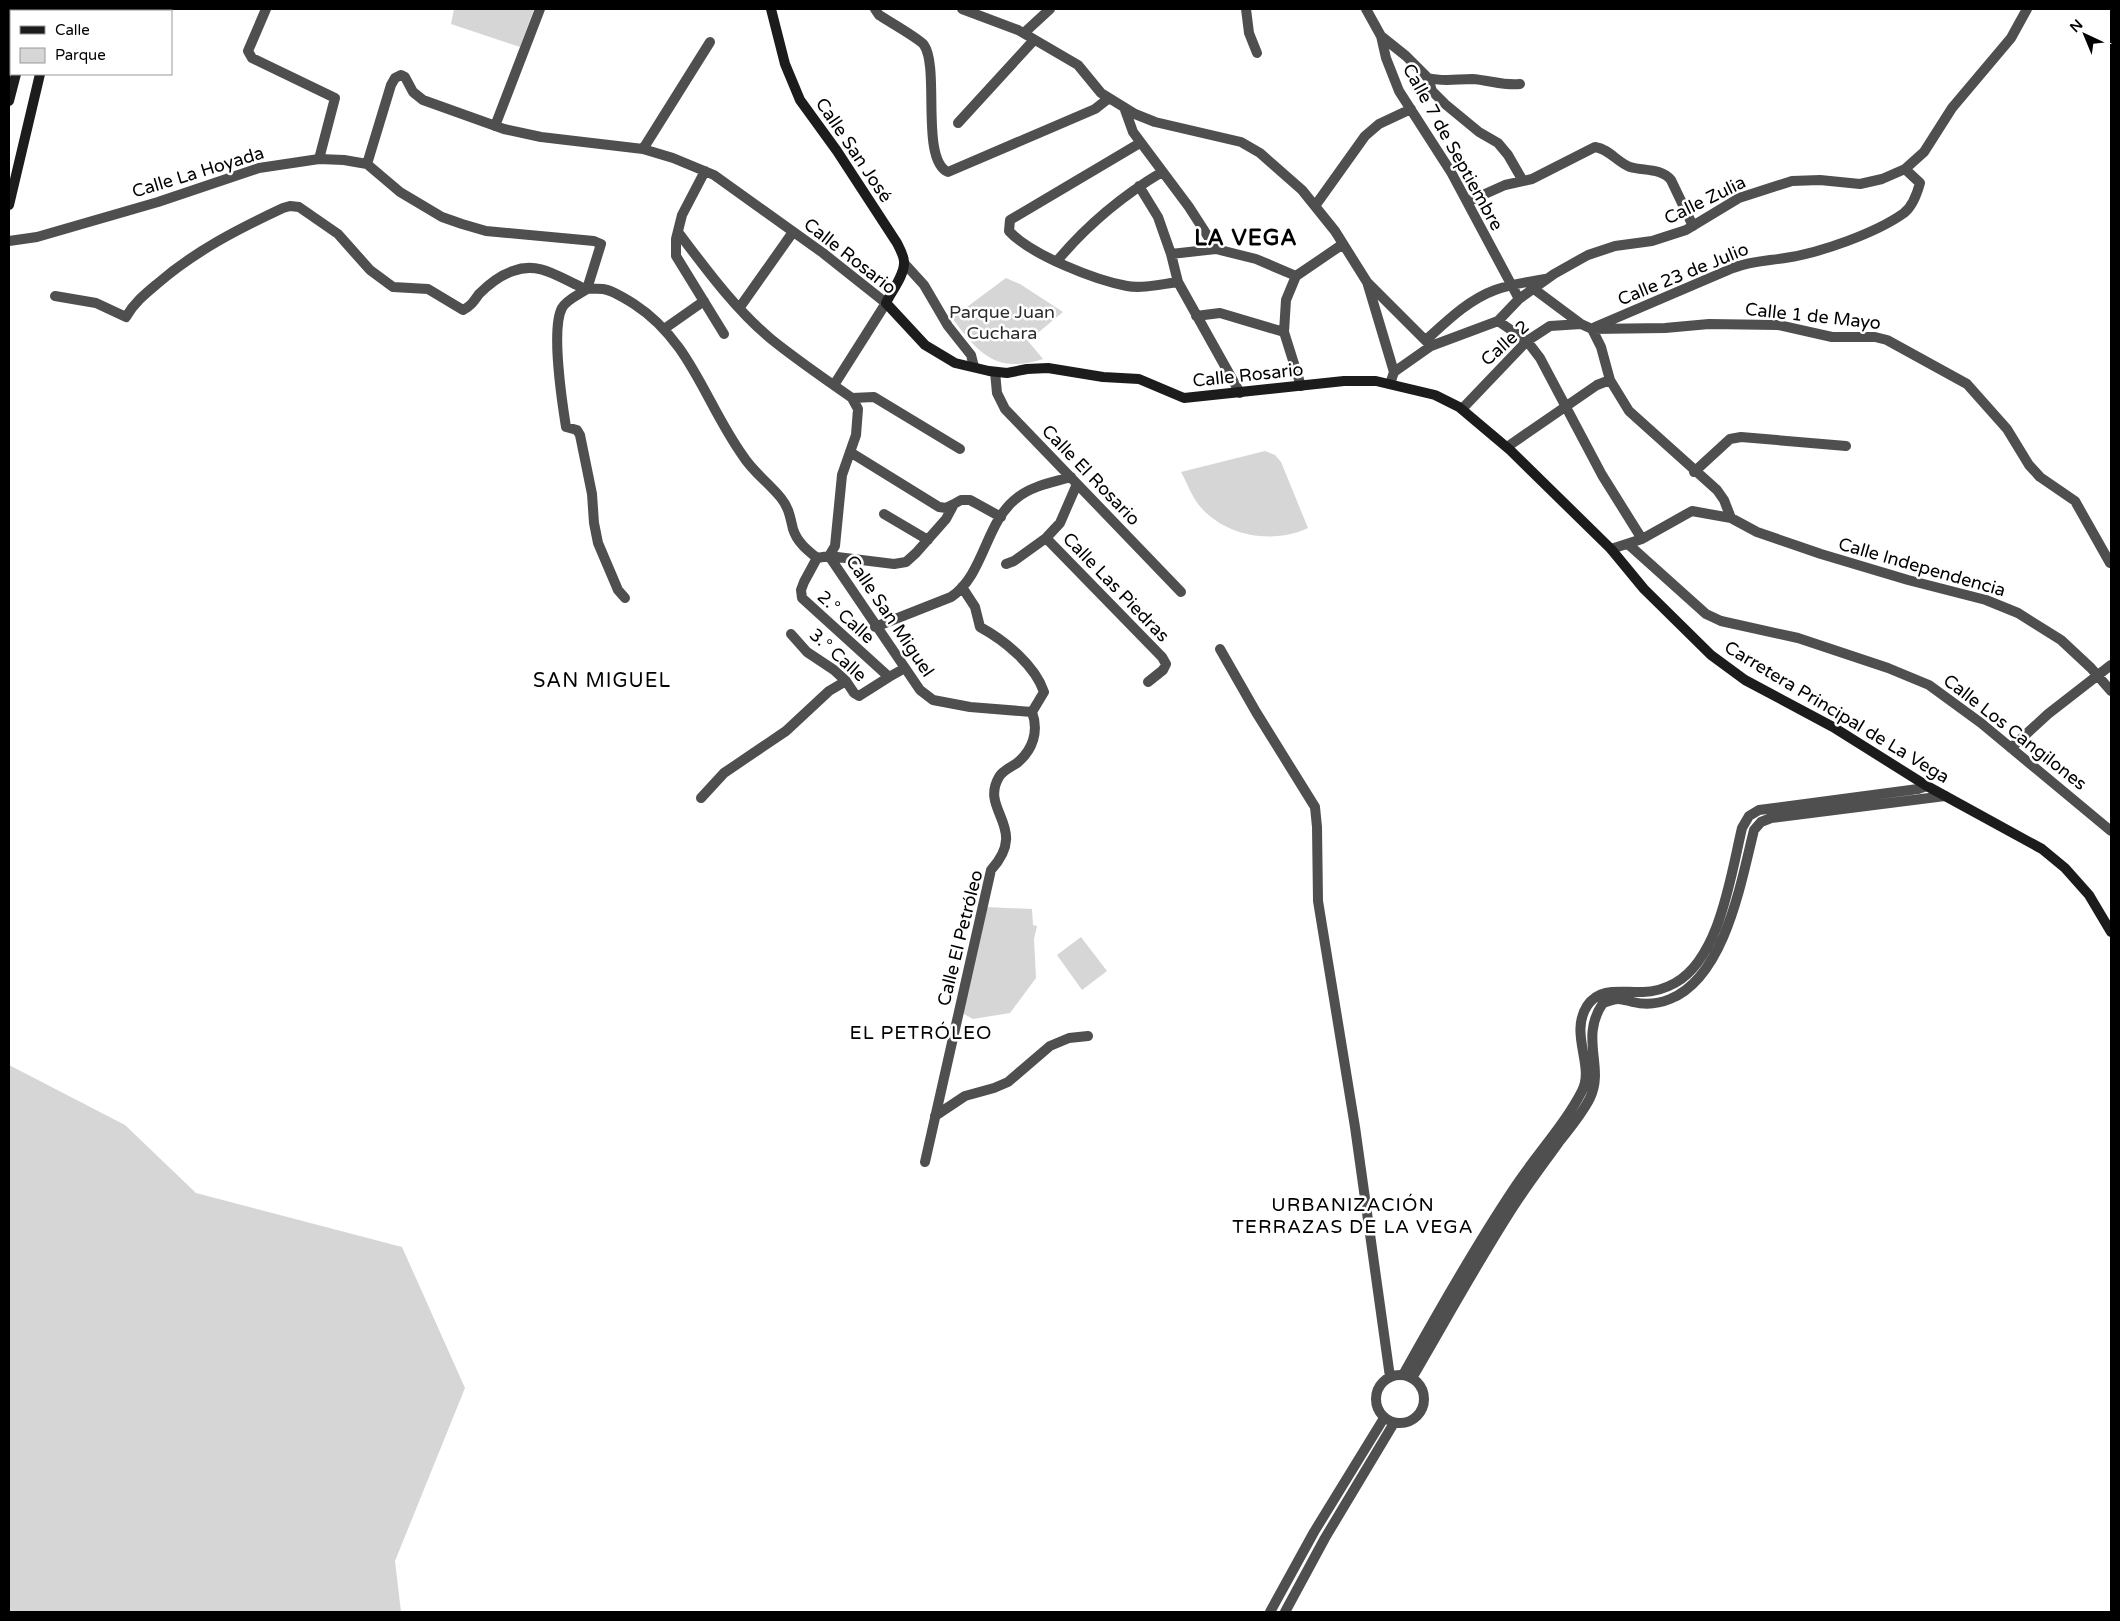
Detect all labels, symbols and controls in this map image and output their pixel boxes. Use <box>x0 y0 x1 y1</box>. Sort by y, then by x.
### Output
legend <box>10 10 172 75</box>
north arrow <box>2060 10 2110 60</box>
text: N <box>2066 16 2086 36</box>
text: Calle <box>55 21 90 39</box>
text: Parque <box>55 46 106 64</box>
street label: Calle 7 de Septiembre <box>1398 60 1508 234</box>
street label: Calle San José <box>811 93 897 207</box>
street label: Calle La Hoyada <box>129 141 267 203</box>
street label: Calle Zulia <box>1661 171 1749 229</box>
street label: Calle Rosario <box>799 213 901 299</box>
district label: LA VEGA <box>1194 225 1298 251</box>
street label: Calle 23 de Julio <box>1614 238 1752 310</box>
street label: Calle 1 de Mayo <box>1744 298 1882 334</box>
park label: Parque Juan Cuchara <box>949 301 1055 344</box>
street label: Calle 2 <box>1476 315 1534 371</box>
street label: Calle Rosario <box>1192 358 1305 392</box>
street label: Calle El Rosario <box>1037 420 1145 530</box>
street label: Calle Las Piedras <box>1058 528 1174 646</box>
street label: Calle Independencia <box>1836 533 2008 601</box>
street label: Calle San Miguel <box>841 551 939 681</box>
street label: 2.° Calle <box>813 586 879 648</box>
street label: 3.° Calle <box>805 624 871 686</box>
street label: Carretera Principal de La Vega <box>1721 636 1953 788</box>
district label: SAN MIGUEL <box>533 669 671 693</box>
street label: Calle Los Cangilones <box>1939 669 2091 795</box>
street label: Calle El Petróleo <box>932 868 988 1008</box>
district label: EL PETRÓLEO <box>850 1021 992 1044</box>
district label: URBANIZACIÓN TERRAZAS DE LA VEGA <box>1232 1193 1474 1238</box>

